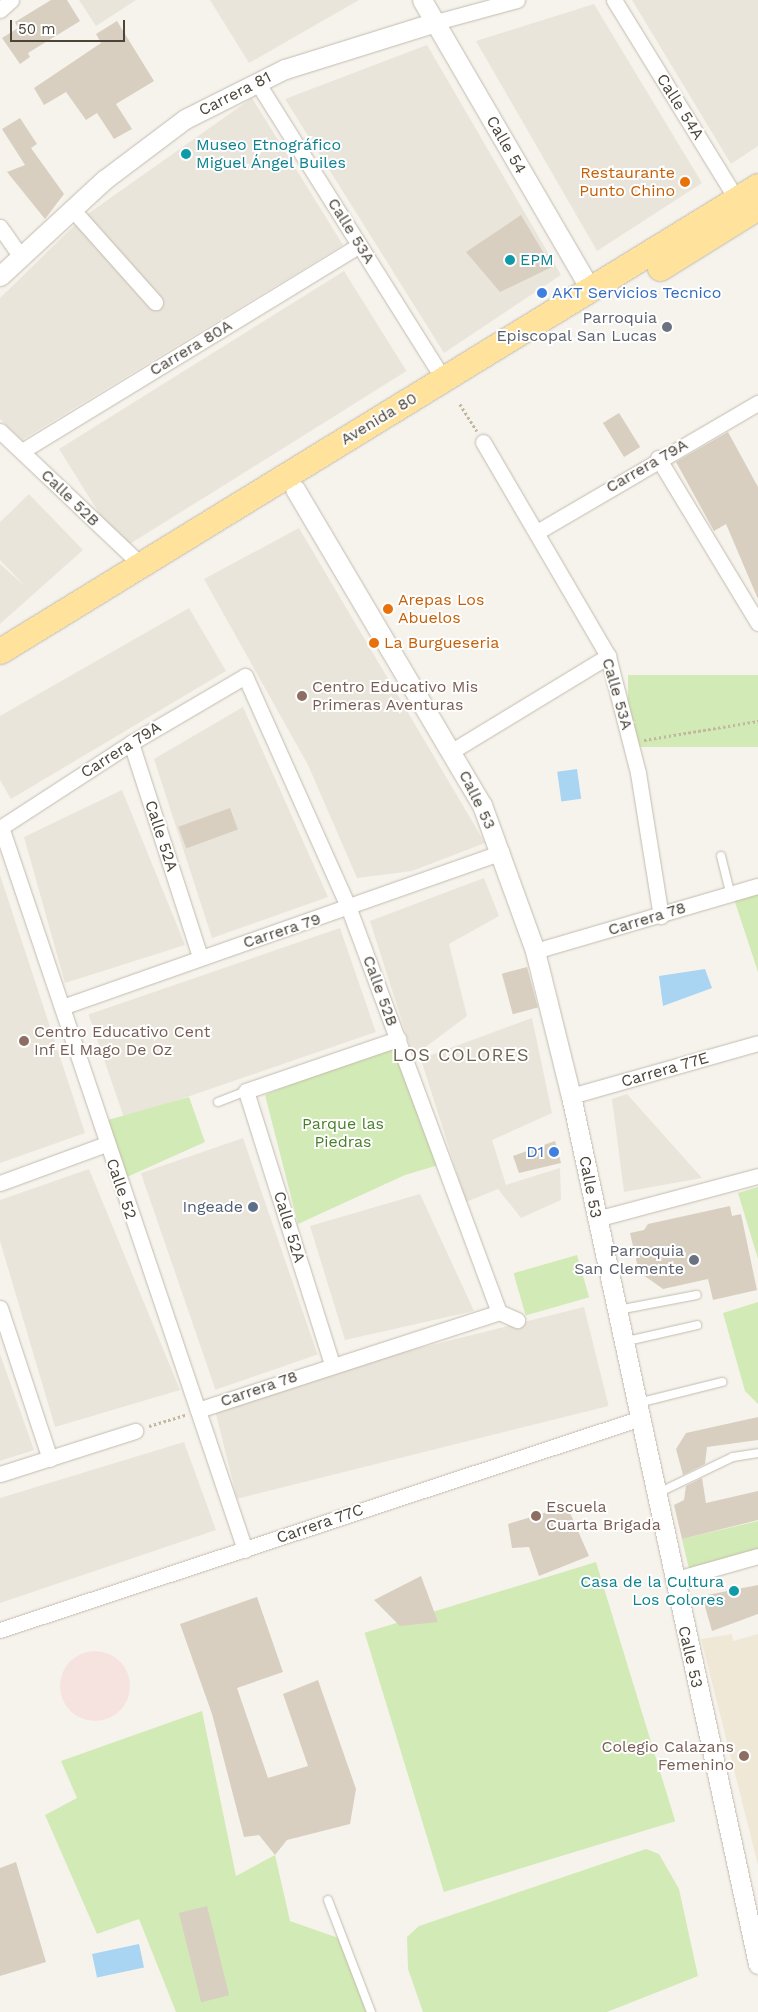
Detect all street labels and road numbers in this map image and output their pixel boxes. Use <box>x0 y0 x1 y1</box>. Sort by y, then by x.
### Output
street label: Carrera 81 <box>195 68 275 120</box>
street label: Calle 54A <box>652 70 708 144</box>
street label: Calle 54 <box>482 113 530 177</box>
street label: Calle 53A <box>323 195 379 267</box>
street label: Carrera 80A <box>146 316 236 380</box>
street label: Avenida 80 <box>337 389 421 449</box>
street label: Carrera 79A <box>602 435 692 497</box>
street label: Calle 52B <box>37 466 103 530</box>
street label: Calle 53A <box>598 656 636 732</box>
street label: Carrera 79A <box>77 717 165 783</box>
street label: Calle 53 <box>455 767 499 833</box>
street label: Calle 52A <box>140 798 182 874</box>
street label: Carrera 78 <box>605 898 689 940</box>
street label: Carrera 79 <box>240 909 324 953</box>
street label: Calle 52B <box>358 953 402 1029</box>
street label: Carrera 77E <box>619 1048 711 1092</box>
street label: Calle 53 <box>575 1154 605 1220</box>
street label: Calle 52 <box>102 1156 140 1222</box>
street label: Calle 52A <box>269 1189 309 1265</box>
street label: Carrera 78 <box>217 1367 301 1411</box>
street label: Carrera 77C <box>274 1500 366 1548</box>
street label: Calle 53 <box>674 1624 706 1690</box>

